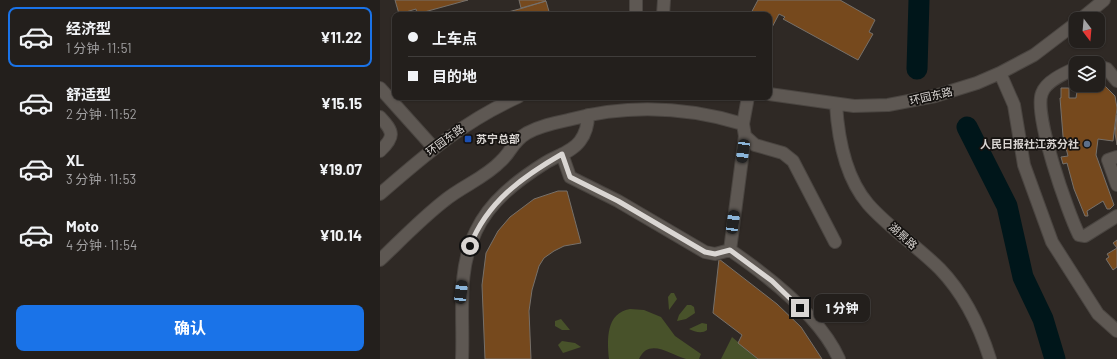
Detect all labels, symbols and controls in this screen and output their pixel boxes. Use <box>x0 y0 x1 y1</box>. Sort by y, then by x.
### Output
north arrow <box>1069 12 1105 48</box>
map controls <box>1069 12 1105 92</box>
icon: car <box>18 19 54 55</box>
text: 经济型 <box>66 19 111 37</box>
text: ¥11.22 <box>320 28 362 46</box>
text: 上车点 <box>432 29 477 47</box>
text: 1 分钟 · 11:51 <box>66 40 132 56</box>
button: layers <box>1069 56 1105 92</box>
text: 目的地 <box>432 67 477 85</box>
street label: 环园东路 <box>908 84 954 107</box>
icon: car <box>18 85 54 121</box>
text: 舒适型 <box>66 85 111 103</box>
text: ¥15.15 <box>321 94 362 112</box>
text: 2 分钟 · 11:52 <box>66 106 137 122</box>
street label: 环园东路 <box>423 121 466 158</box>
place label: 苏宁总部 <box>476 132 520 145</box>
marker: 苏宁总部 <box>463 134 473 144</box>
place label: 人民日报社江苏分社 <box>980 137 1079 150</box>
car <box>735 138 751 164</box>
marker: 人民日报社江苏分社 <box>1082 139 1092 149</box>
icon: car <box>18 151 54 187</box>
text: XL <box>66 151 84 169</box>
text: ¥19.07 <box>319 160 362 178</box>
text: 3 分钟 · 11:53 <box>66 171 136 187</box>
car <box>725 209 741 235</box>
icon: car <box>18 217 54 253</box>
text: Moto <box>66 217 99 235</box>
street label: 湖景路 <box>887 220 920 251</box>
text: ¥10.14 <box>319 226 362 244</box>
text: 4 分钟 · 11:54 <box>66 237 137 253</box>
route start <box>461 237 479 255</box>
car <box>454 279 468 305</box>
callout: 1 分钟 <box>814 294 870 322</box>
route end <box>791 299 809 317</box>
text: 1 分钟 <box>825 300 859 316</box>
button: 确认 <box>16 305 364 351</box>

